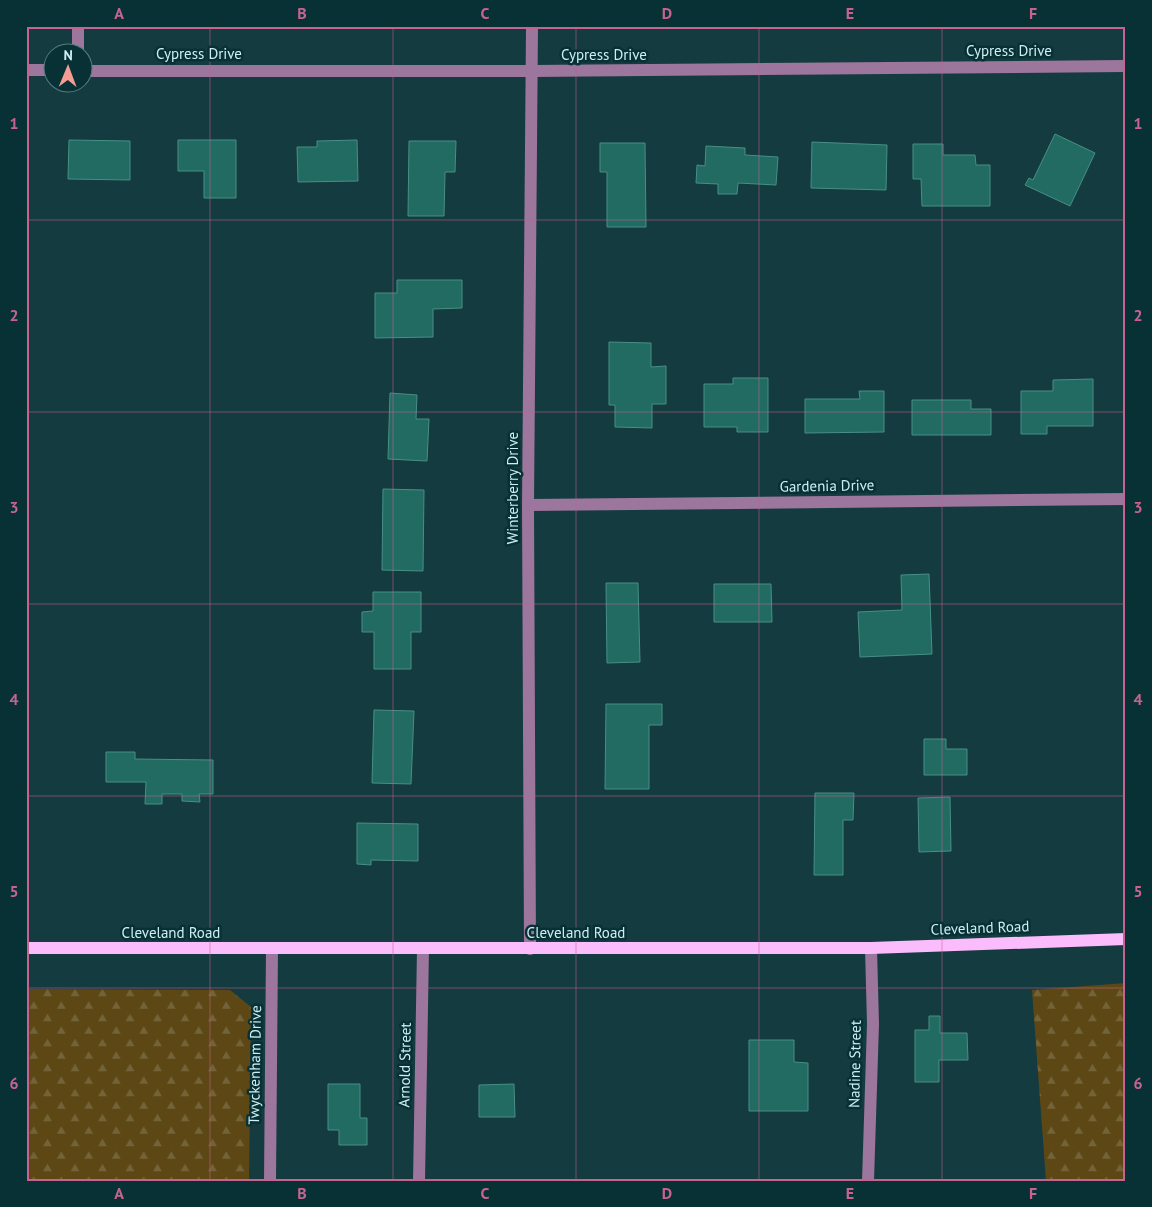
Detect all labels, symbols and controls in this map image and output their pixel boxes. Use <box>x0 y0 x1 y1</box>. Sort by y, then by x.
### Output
text: A <box>114 3 124 23</box>
text: B <box>297 3 307 23</box>
text: C <box>481 3 490 23</box>
text: D <box>662 3 672 23</box>
text: E <box>846 3 854 23</box>
text: F <box>1029 3 1037 23</box>
street label: Cypress Drive <box>966 41 1052 60</box>
north arrow <box>42 42 92 92</box>
street label: Cypress Drive <box>156 44 242 63</box>
street label: Cypress Drive <box>561 45 647 64</box>
text: N <box>63 46 73 64</box>
text: 1 <box>9 113 19 133</box>
text: 1 <box>1133 113 1143 133</box>
text: 2 <box>9 305 19 325</box>
text: 2 <box>1133 305 1143 325</box>
street label: Winterberry Drive <box>503 432 522 544</box>
street label: Gardenia Drive <box>779 475 875 496</box>
text: 3 <box>9 497 19 517</box>
text: 3 <box>1133 497 1143 517</box>
text: 4 <box>9 689 19 709</box>
text: 4 <box>1133 689 1143 709</box>
text: 5 <box>9 881 19 901</box>
text: 5 <box>1133 881 1143 901</box>
street label: Cleveland Road <box>930 916 1030 939</box>
street label: Cleveland Road <box>122 923 220 942</box>
street label: Cleveland Road <box>527 923 625 942</box>
street label: Twyckenham Drive <box>244 1005 265 1125</box>
street label: Nadine Street <box>844 1020 865 1108</box>
street label: Arnold Street <box>394 1022 415 1108</box>
text: 6 <box>9 1073 19 1093</box>
text: 6 <box>1133 1073 1143 1093</box>
text: A <box>114 1183 124 1203</box>
text: B <box>297 1183 307 1203</box>
text: C <box>481 1183 490 1203</box>
text: D <box>662 1183 672 1203</box>
text: E <box>846 1183 854 1203</box>
text: F <box>1029 1183 1037 1203</box>

